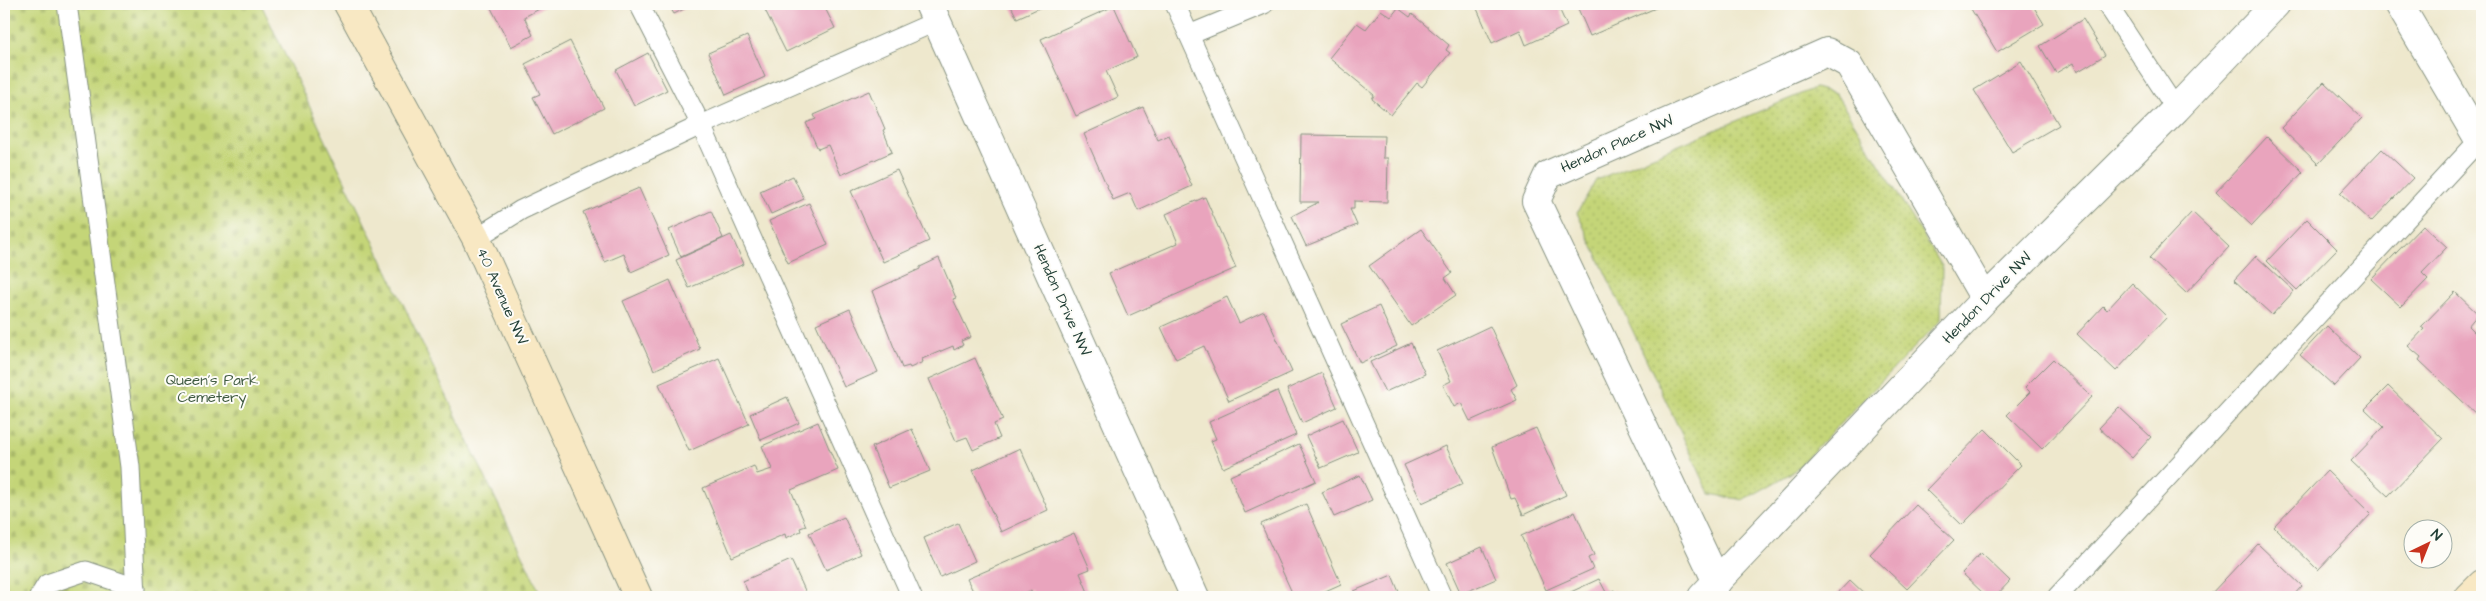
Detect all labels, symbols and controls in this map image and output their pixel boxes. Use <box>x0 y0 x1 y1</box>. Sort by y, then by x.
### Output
street label: Hendon Place NW <box>1557 110 1677 178</box>
street label: Hendon Drive NW <box>1028 241 1096 359</box>
street label: 40 Avenue NW <box>471 244 533 348</box>
street label: Hendon Drive NW <box>1938 248 2036 348</box>
park label: Queen's Park Cemetery <box>166 370 258 409</box>
north arrow <box>2404 518 2454 568</box>
text: N <box>2426 525 2446 546</box>

